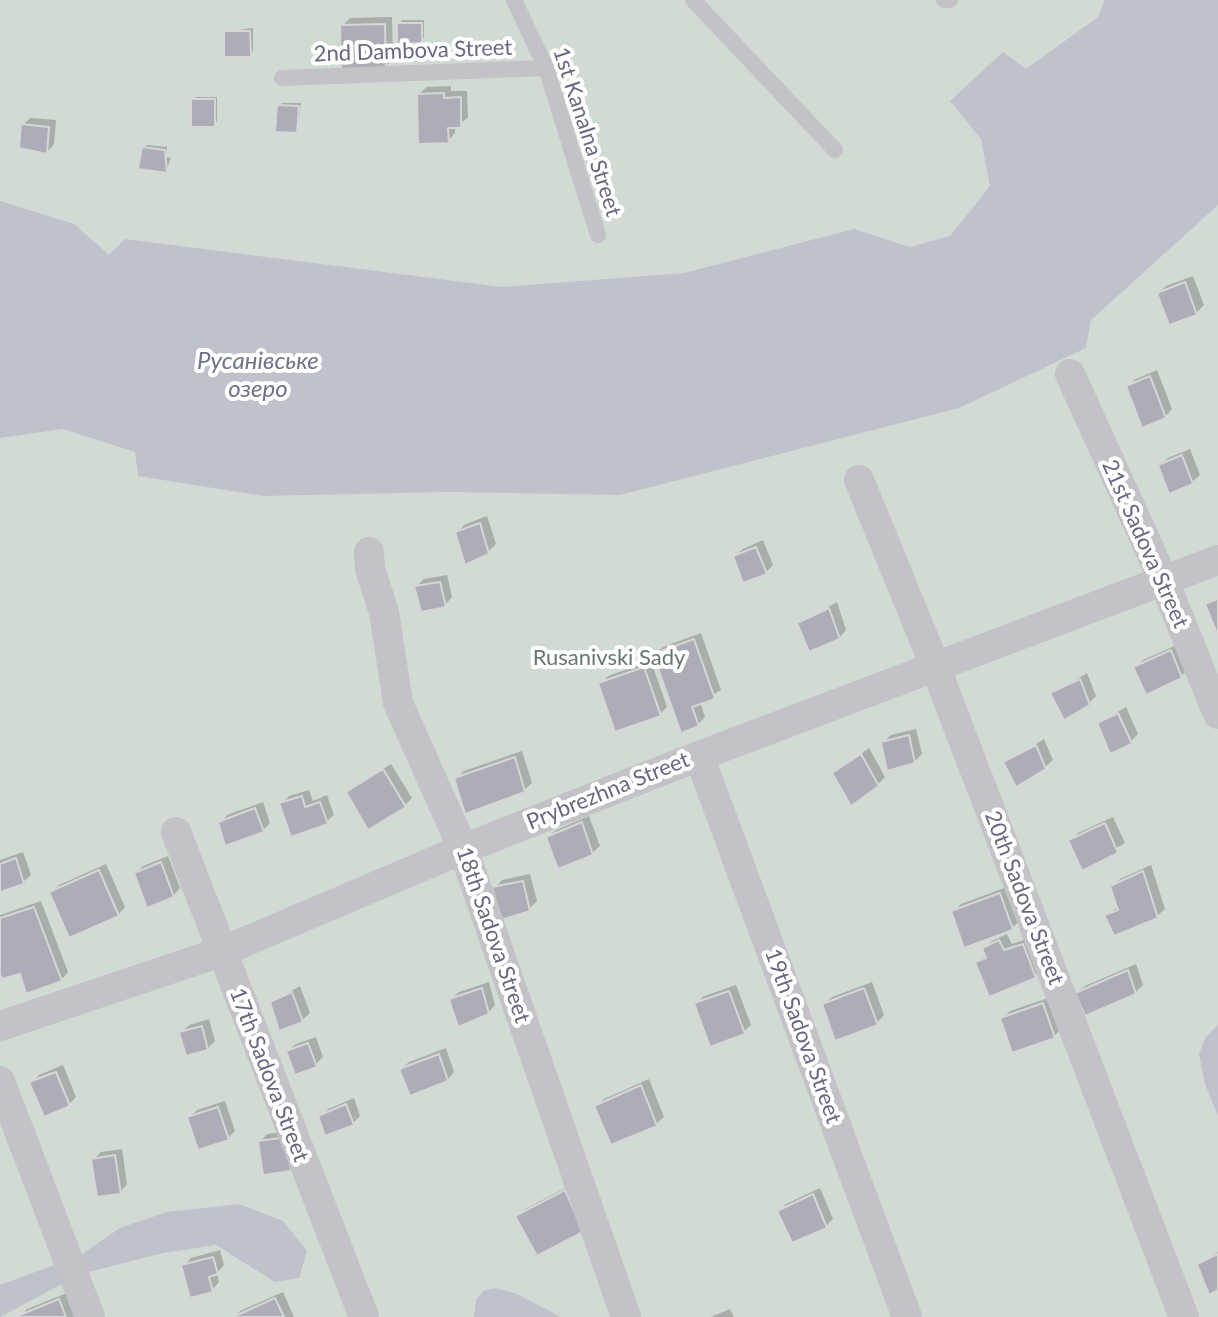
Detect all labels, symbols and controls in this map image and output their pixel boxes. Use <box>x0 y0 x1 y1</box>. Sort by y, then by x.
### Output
street label: 2nd Dambova Street <box>313 34 513 68</box>
street label: 1st Kanalna Street <box>547 44 627 220</box>
water label: Русанівське озеро <box>197 347 319 403</box>
street label: 21st Sadova Street <box>1096 456 1194 632</box>
park label: Rusanivski Sady <box>533 645 685 671</box>
street label: Prybrezhna Street <box>523 746 693 836</box>
street label: 20th Sadova Street <box>979 807 1069 989</box>
street label: 18th Sadova Street <box>451 844 535 1026</box>
street label: 19th Sadova Street <box>759 945 847 1127</box>
street label: 17th Sadova Street <box>224 984 314 1166</box>

